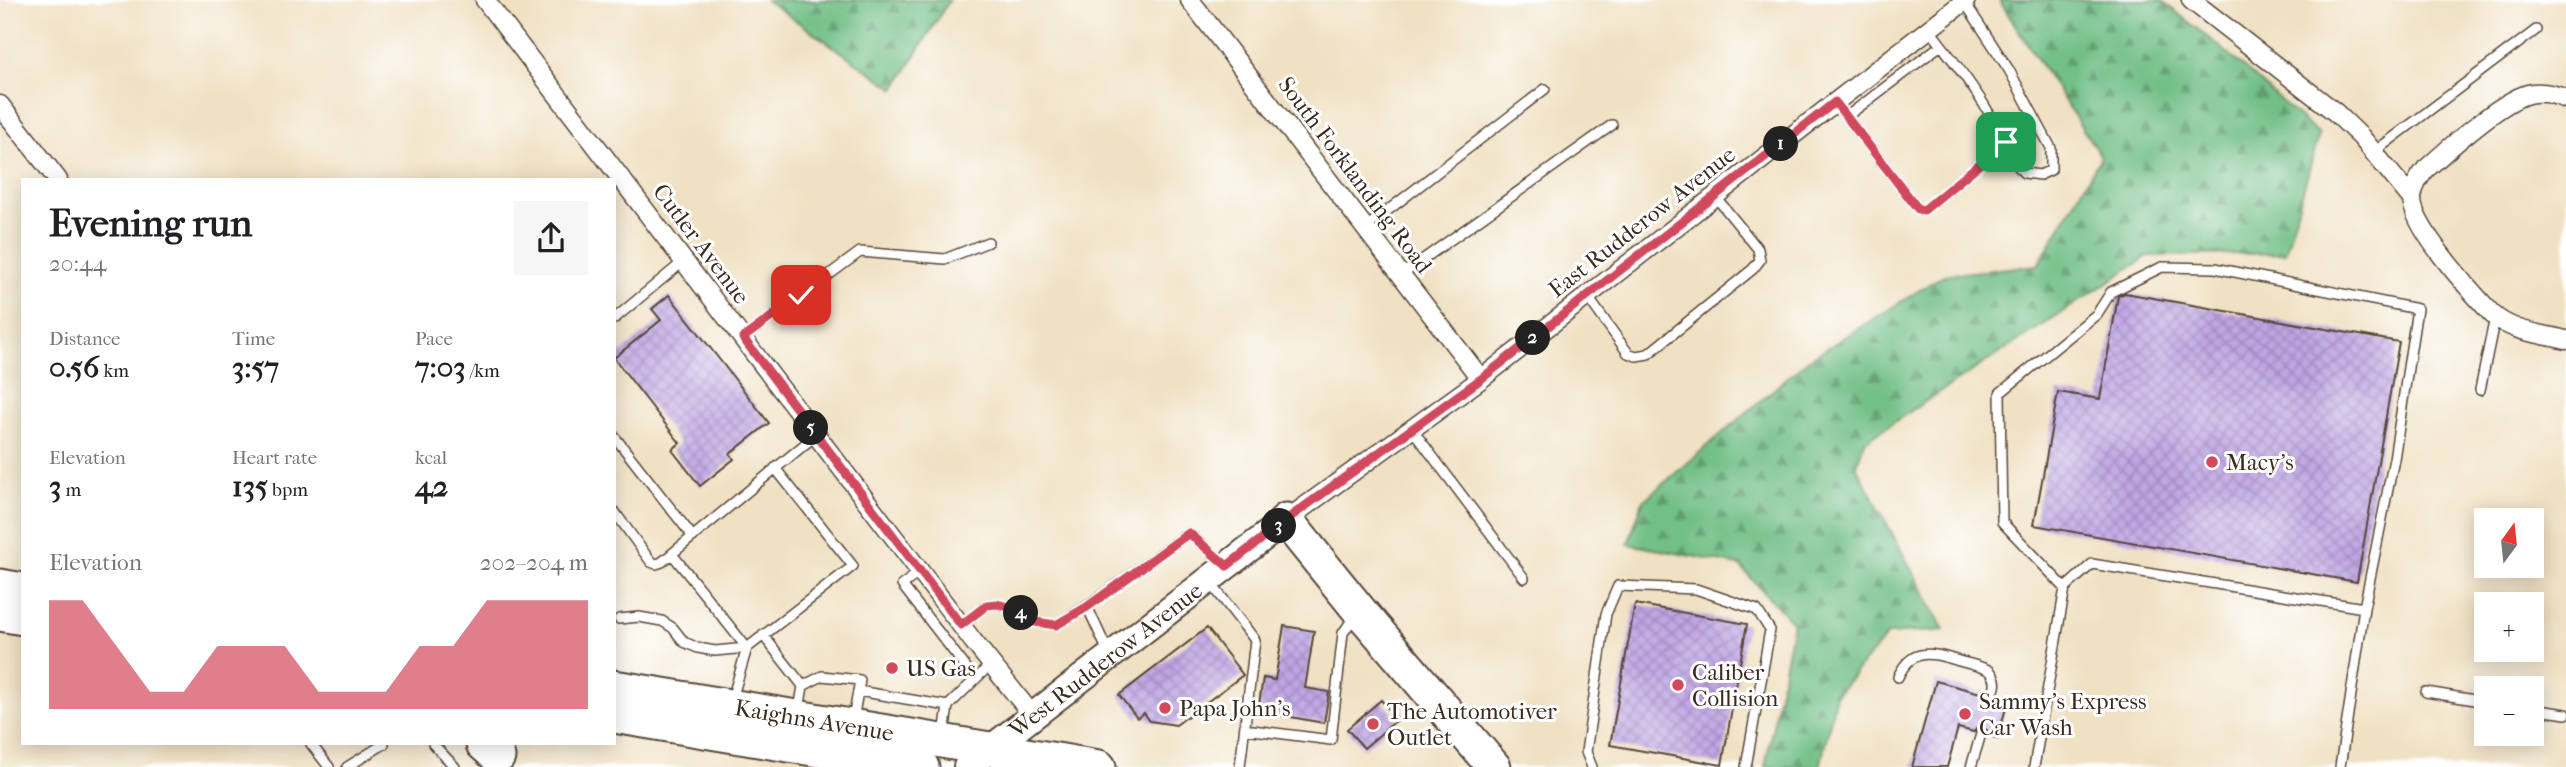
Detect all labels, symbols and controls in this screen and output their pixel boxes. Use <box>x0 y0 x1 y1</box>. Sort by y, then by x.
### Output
street label: South Forklanding Road <box>1272 72 1438 279</box>
pin <box>1976 112 2036 172</box>
icon: arrive <box>1987 123 2025 161</box>
pin: 1 <box>1764 127 1798 162</box>
text: 1 <box>1777 132 1784 154</box>
street label: East Rudderow Avenue <box>1543 141 1741 303</box>
street label: Cutler Avenue <box>647 179 755 309</box>
text: Evening run <box>49 201 252 246</box>
button: share <box>514 201 588 275</box>
text: 20:44 <box>49 250 106 277</box>
pin <box>771 265 831 325</box>
icon: check <box>782 276 820 314</box>
pin: 2 <box>1516 320 1550 356</box>
text: 2 <box>1528 326 1537 348</box>
text: Distance <box>49 328 120 350</box>
text: Time <box>232 328 275 350</box>
text: Pace <box>415 328 453 350</box>
text: 0.56 <box>49 350 99 385</box>
text: 3:57 <box>232 350 279 385</box>
text: 7:03 <box>415 350 466 385</box>
text: km <box>99 360 129 382</box>
text: /km <box>466 360 500 382</box>
pin: 5 <box>794 410 828 446</box>
text: 5 <box>806 416 815 438</box>
text: Elevation <box>49 447 126 469</box>
text: Heart rate <box>232 447 317 469</box>
text: kcal <box>415 447 447 469</box>
place label: Macy's <box>2226 449 2294 476</box>
marker: Macy's <box>2204 454 2220 470</box>
text: 3 <box>49 469 61 504</box>
text: 135 <box>232 469 268 504</box>
text: 42 <box>415 469 448 504</box>
text: m <box>61 479 81 501</box>
text: bpm <box>268 479 308 501</box>
pin: 3 <box>1262 508 1296 544</box>
north arrow <box>2474 508 2544 578</box>
map controls <box>2474 508 2544 746</box>
text: 3 <box>1275 514 1282 536</box>
text: Elevation <box>49 549 142 576</box>
text: 202–204 m <box>480 549 588 576</box>
street label: West Rudderow Avenue <box>1003 577 1207 744</box>
button: + <box>2474 592 2544 662</box>
pin: 4 <box>1004 596 1038 630</box>
text: 4 <box>1015 601 1026 623</box>
place label: US Gas <box>906 655 976 682</box>
place label: Caliber Collision <box>1692 659 1779 712</box>
marker: US Gas <box>884 660 900 676</box>
button: − <box>2474 676 2544 746</box>
marker: Caliber Collision <box>1670 677 1686 693</box>
place label: Sammy's Express Car Wash <box>1979 688 2146 741</box>
street label: Kaighns Avenue <box>733 694 896 746</box>
place label: Papa John's <box>1179 695 1290 722</box>
place label: The Automotiver Outlet <box>1387 698 1557 751</box>
marker: Papa John's <box>1157 700 1173 716</box>
marker: Sammy's Express Car Wash <box>1957 706 1973 722</box>
marker: The Automotiver Outlet <box>1365 716 1381 732</box>

